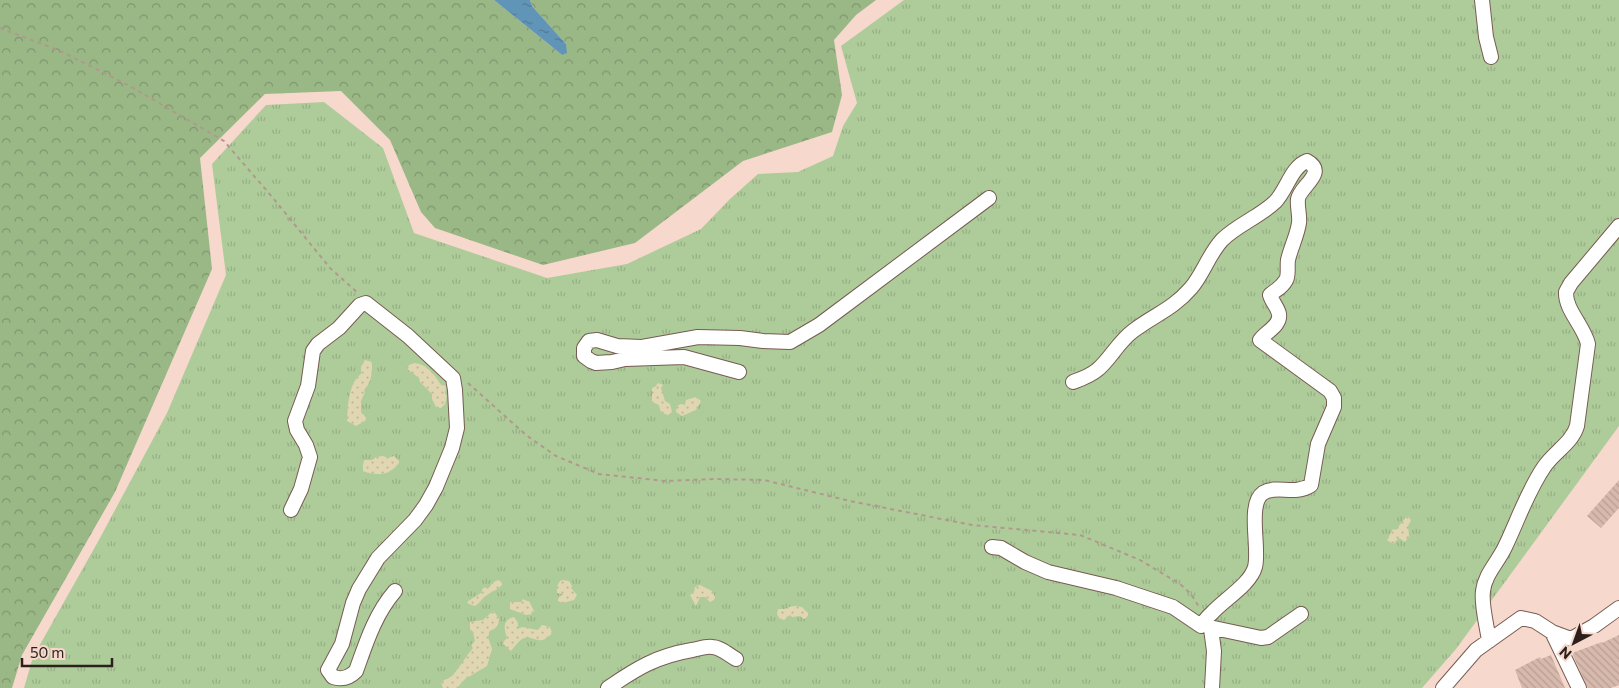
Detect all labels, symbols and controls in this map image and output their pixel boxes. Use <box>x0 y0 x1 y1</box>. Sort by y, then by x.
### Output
north arrow <box>1549 618 1599 668</box>
scale bar <box>22 636 112 668</box>
text: 50 m <box>30 643 64 661</box>
text: N <box>1556 643 1575 663</box>

